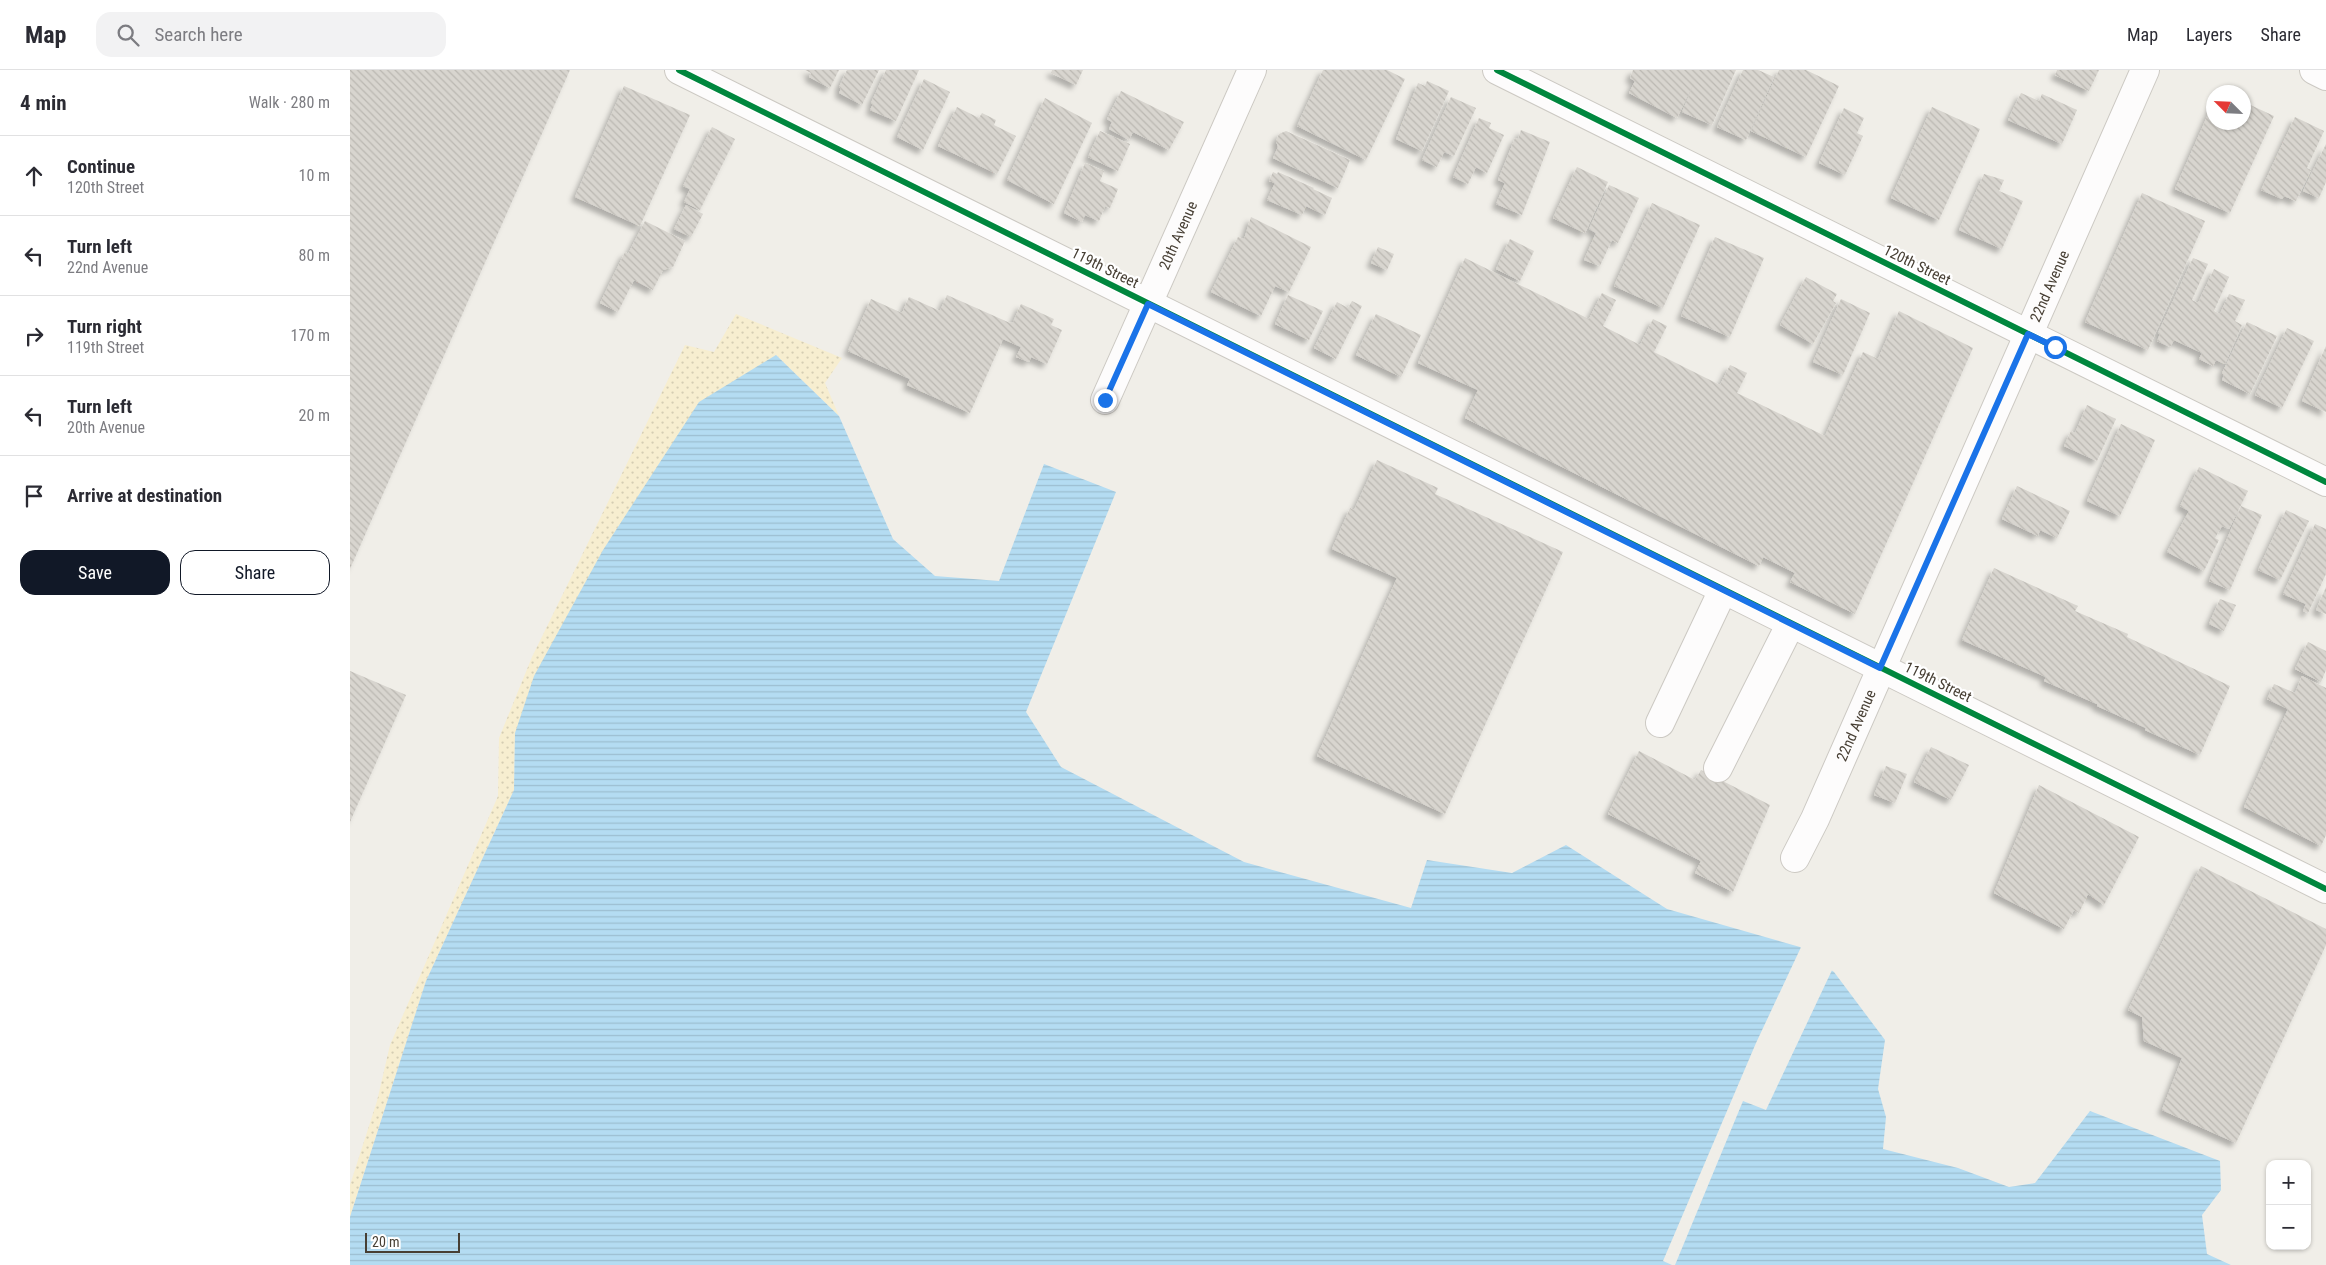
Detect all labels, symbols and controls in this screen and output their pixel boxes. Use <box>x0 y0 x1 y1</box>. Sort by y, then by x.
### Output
search box <box>96 12 446 57</box>
text: Map <box>25 21 66 49</box>
icon: search <box>114 21 142 49</box>
text: Search here <box>154 23 243 46</box>
text: Map <box>2127 24 2158 45</box>
text: Layers <box>2186 24 2233 45</box>
text: Share <box>2261 24 2301 45</box>
north arrow <box>2206 85 2251 130</box>
text: 4 min <box>20 91 67 115</box>
text: Walk · 280 m <box>249 93 330 112</box>
text: Continue <box>67 155 135 178</box>
icon: ahead <box>20 162 48 190</box>
text: 10 m <box>298 166 330 185</box>
text: 120th Street <box>67 178 144 197</box>
street label: 20th Avenue <box>1155 198 1201 273</box>
text: Turn left <box>67 235 132 258</box>
street label: 120th Street <box>1880 241 1954 289</box>
icon: left <box>20 242 48 270</box>
street label: 119th Street <box>1068 244 1142 292</box>
text: 80 m <box>298 246 330 265</box>
street label: 22nd Avenue <box>2026 248 2073 325</box>
text: 22nd Avenue <box>67 258 148 277</box>
text: Turn right <box>67 315 142 338</box>
icon: right <box>20 322 48 350</box>
text: 170 m <box>291 326 330 345</box>
route start <box>2044 336 2067 359</box>
text: 119th Street <box>67 338 144 357</box>
route end <box>1094 389 1117 412</box>
text: Turn left <box>67 395 132 418</box>
icon: left <box>20 402 48 430</box>
text: 20 m <box>298 406 330 425</box>
text: 20th Avenue <box>67 418 145 437</box>
icon: arrive <box>20 482 48 510</box>
text: Arrive at destination <box>67 484 222 507</box>
button: Save <box>20 550 170 595</box>
button: Share <box>180 550 330 595</box>
street label: 119th Street <box>1901 658 1975 706</box>
street label: 22nd Avenue <box>1833 687 1880 764</box>
map controls <box>2266 1160 2311 1250</box>
button: + <box>2266 1160 2311 1205</box>
button: − <box>2266 1205 2311 1250</box>
scale bar <box>365 1230 460 1253</box>
text: 20 m <box>372 1234 400 1250</box>

